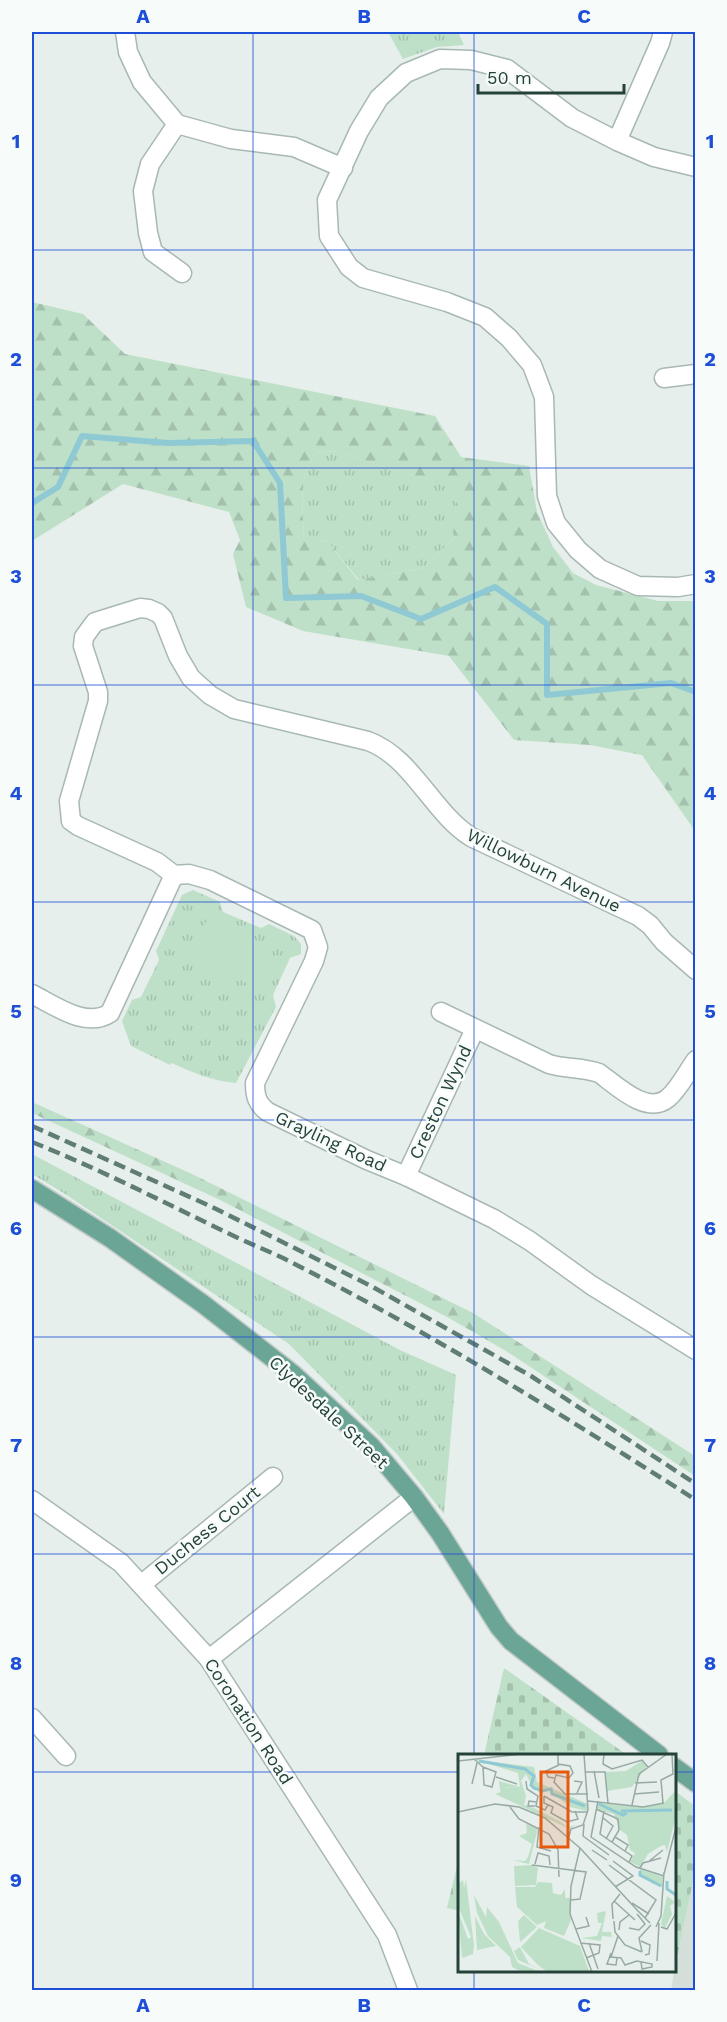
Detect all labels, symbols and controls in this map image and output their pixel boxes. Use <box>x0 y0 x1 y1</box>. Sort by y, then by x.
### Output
text: A <box>136 4 150 28</box>
text: B <box>357 4 371 28</box>
text: C <box>577 4 591 28</box>
scale bar <box>478 57 624 95</box>
text: 50 m <box>487 67 532 88</box>
text: 1 <box>12 129 20 153</box>
text: 1 <box>706 129 714 153</box>
text: 2 <box>10 347 22 371</box>
text: 2 <box>704 347 716 371</box>
text: 3 <box>10 564 22 588</box>
text: 3 <box>704 564 716 588</box>
text: 4 <box>10 781 23 805</box>
text: 4 <box>704 781 717 805</box>
street label: Willowburn Avenue <box>464 824 624 916</box>
text: 5 <box>10 999 22 1023</box>
text: 5 <box>704 999 716 1023</box>
street label: Creston Wynd <box>404 1042 476 1162</box>
street label: Grayling Road <box>272 1106 390 1176</box>
text: 6 <box>10 1216 22 1240</box>
text: 6 <box>704 1216 716 1240</box>
street label: Clydesdale Street <box>265 1351 393 1473</box>
text: 7 <box>10 1433 22 1457</box>
text: 7 <box>704 1433 716 1457</box>
street label: Duchess Court <box>150 1481 264 1579</box>
text: 8 <box>10 1651 22 1675</box>
text: 8 <box>704 1651 716 1675</box>
street label: Coronation Road <box>200 1654 298 1788</box>
inset map <box>458 1754 676 1971</box>
text: 9 <box>10 1868 22 1892</box>
text: 9 <box>704 1868 716 1892</box>
text: A <box>136 1993 150 2017</box>
text: B <box>357 1993 371 2017</box>
text: C <box>577 1993 591 2017</box>

